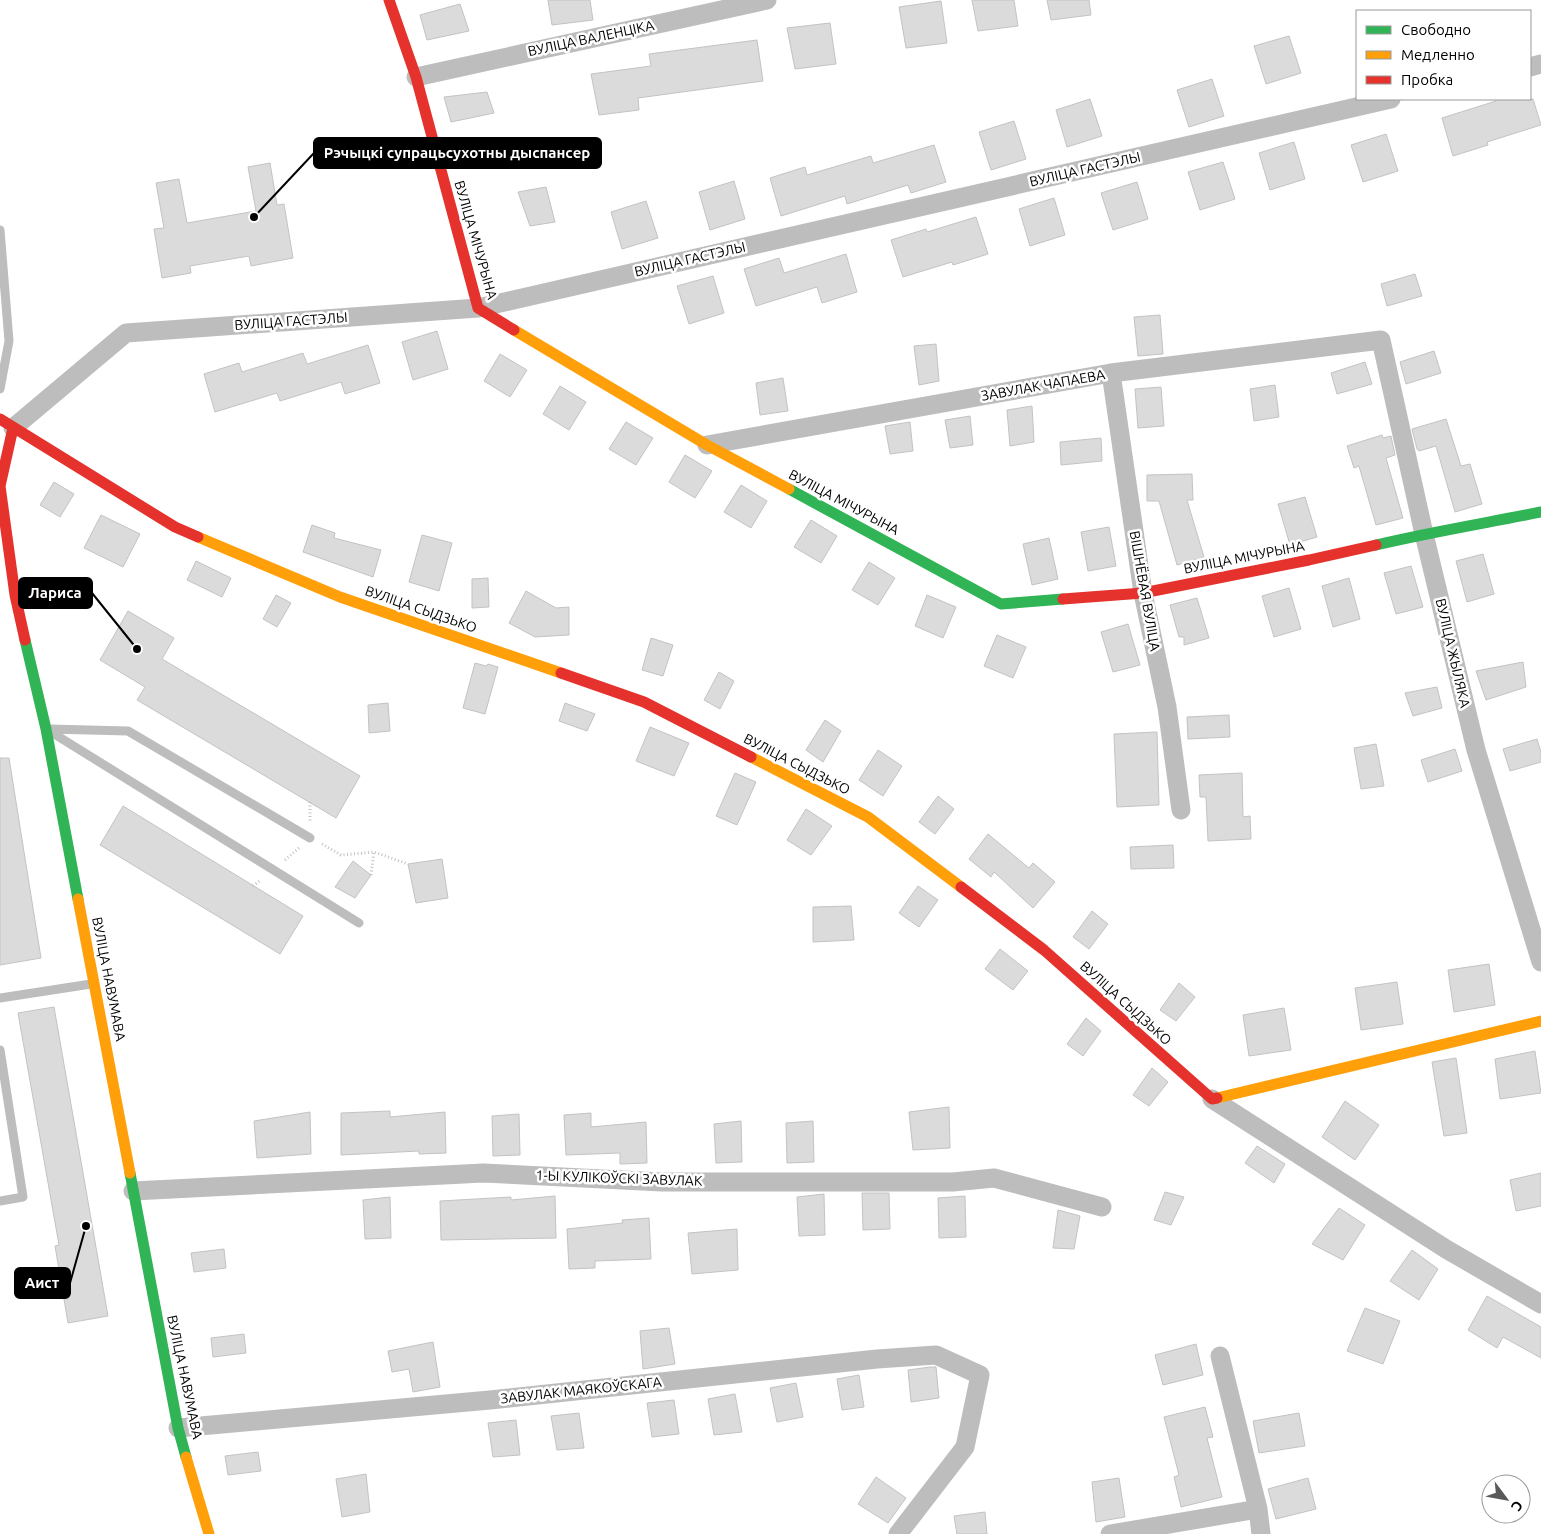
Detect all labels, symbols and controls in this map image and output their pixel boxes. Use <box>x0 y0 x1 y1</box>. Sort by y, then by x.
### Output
legend <box>1356 10 1531 100</box>
street label: ВУЛІЦА ВАЛЕНЦІКА <box>526 17 656 59</box>
text: Свободно <box>1401 21 1471 38</box>
text: Медленно <box>1401 46 1475 63</box>
text: Пробка <box>1401 71 1453 88</box>
callout: Рэчыцкі супрацьсухотны дыспансер <box>314 138 601 168</box>
text: Рэчыцкі супрацьсухотны дыспансер <box>324 144 590 161</box>
street label: ВУЛІЦА ГАСТЭЛЫ <box>1028 148 1142 190</box>
street label: ВУЛІЦА МІЧУРЫНА <box>451 179 501 301</box>
street label: ВУЛІЦА ГАСТЭЛЫ <box>633 238 747 280</box>
street label: ВУЛІЦА ГАСТЭЛЫ <box>234 309 348 333</box>
street label: ЗАВУЛАК ЧАПАЕВА <box>980 366 1106 404</box>
street label: ВУЛІЦА МІЧУРЫНА <box>786 466 902 538</box>
street label: ВІШНЁВАЯ ВУЛІЦА <box>1127 529 1163 653</box>
street label: ВУЛІЦА МІЧУРЫНА <box>1182 537 1306 577</box>
callout: Лариса <box>19 578 92 608</box>
street label: ВУЛІЦА СЫДЗЬКО <box>363 582 479 636</box>
text: Лариса <box>28 584 82 601</box>
street label: ВУЛІЦА ЖЫЛЯКА <box>1433 597 1473 709</box>
street label: ВУЛІЦА СЫДЗЬКО <box>741 730 853 798</box>
street label: ВУЛІЦА НАВУМАВА <box>89 916 129 1042</box>
street label: ВУЛІЦА СЫДЗЬКО <box>1077 958 1175 1048</box>
street label: 1-Ы КУЛІКОЎСКІ ЗАВУЛАК <box>535 1165 703 1189</box>
callout: Аист <box>15 1268 70 1298</box>
text: Аист <box>25 1274 60 1291</box>
street label: ВУЛІЦА НАВУМАВА <box>164 1314 206 1440</box>
street label: ЗАВУЛАК МАЯКОЎСКАГА <box>499 1372 662 1406</box>
north arrow <box>1481 1474 1531 1524</box>
text: С <box>1508 1498 1526 1514</box>

